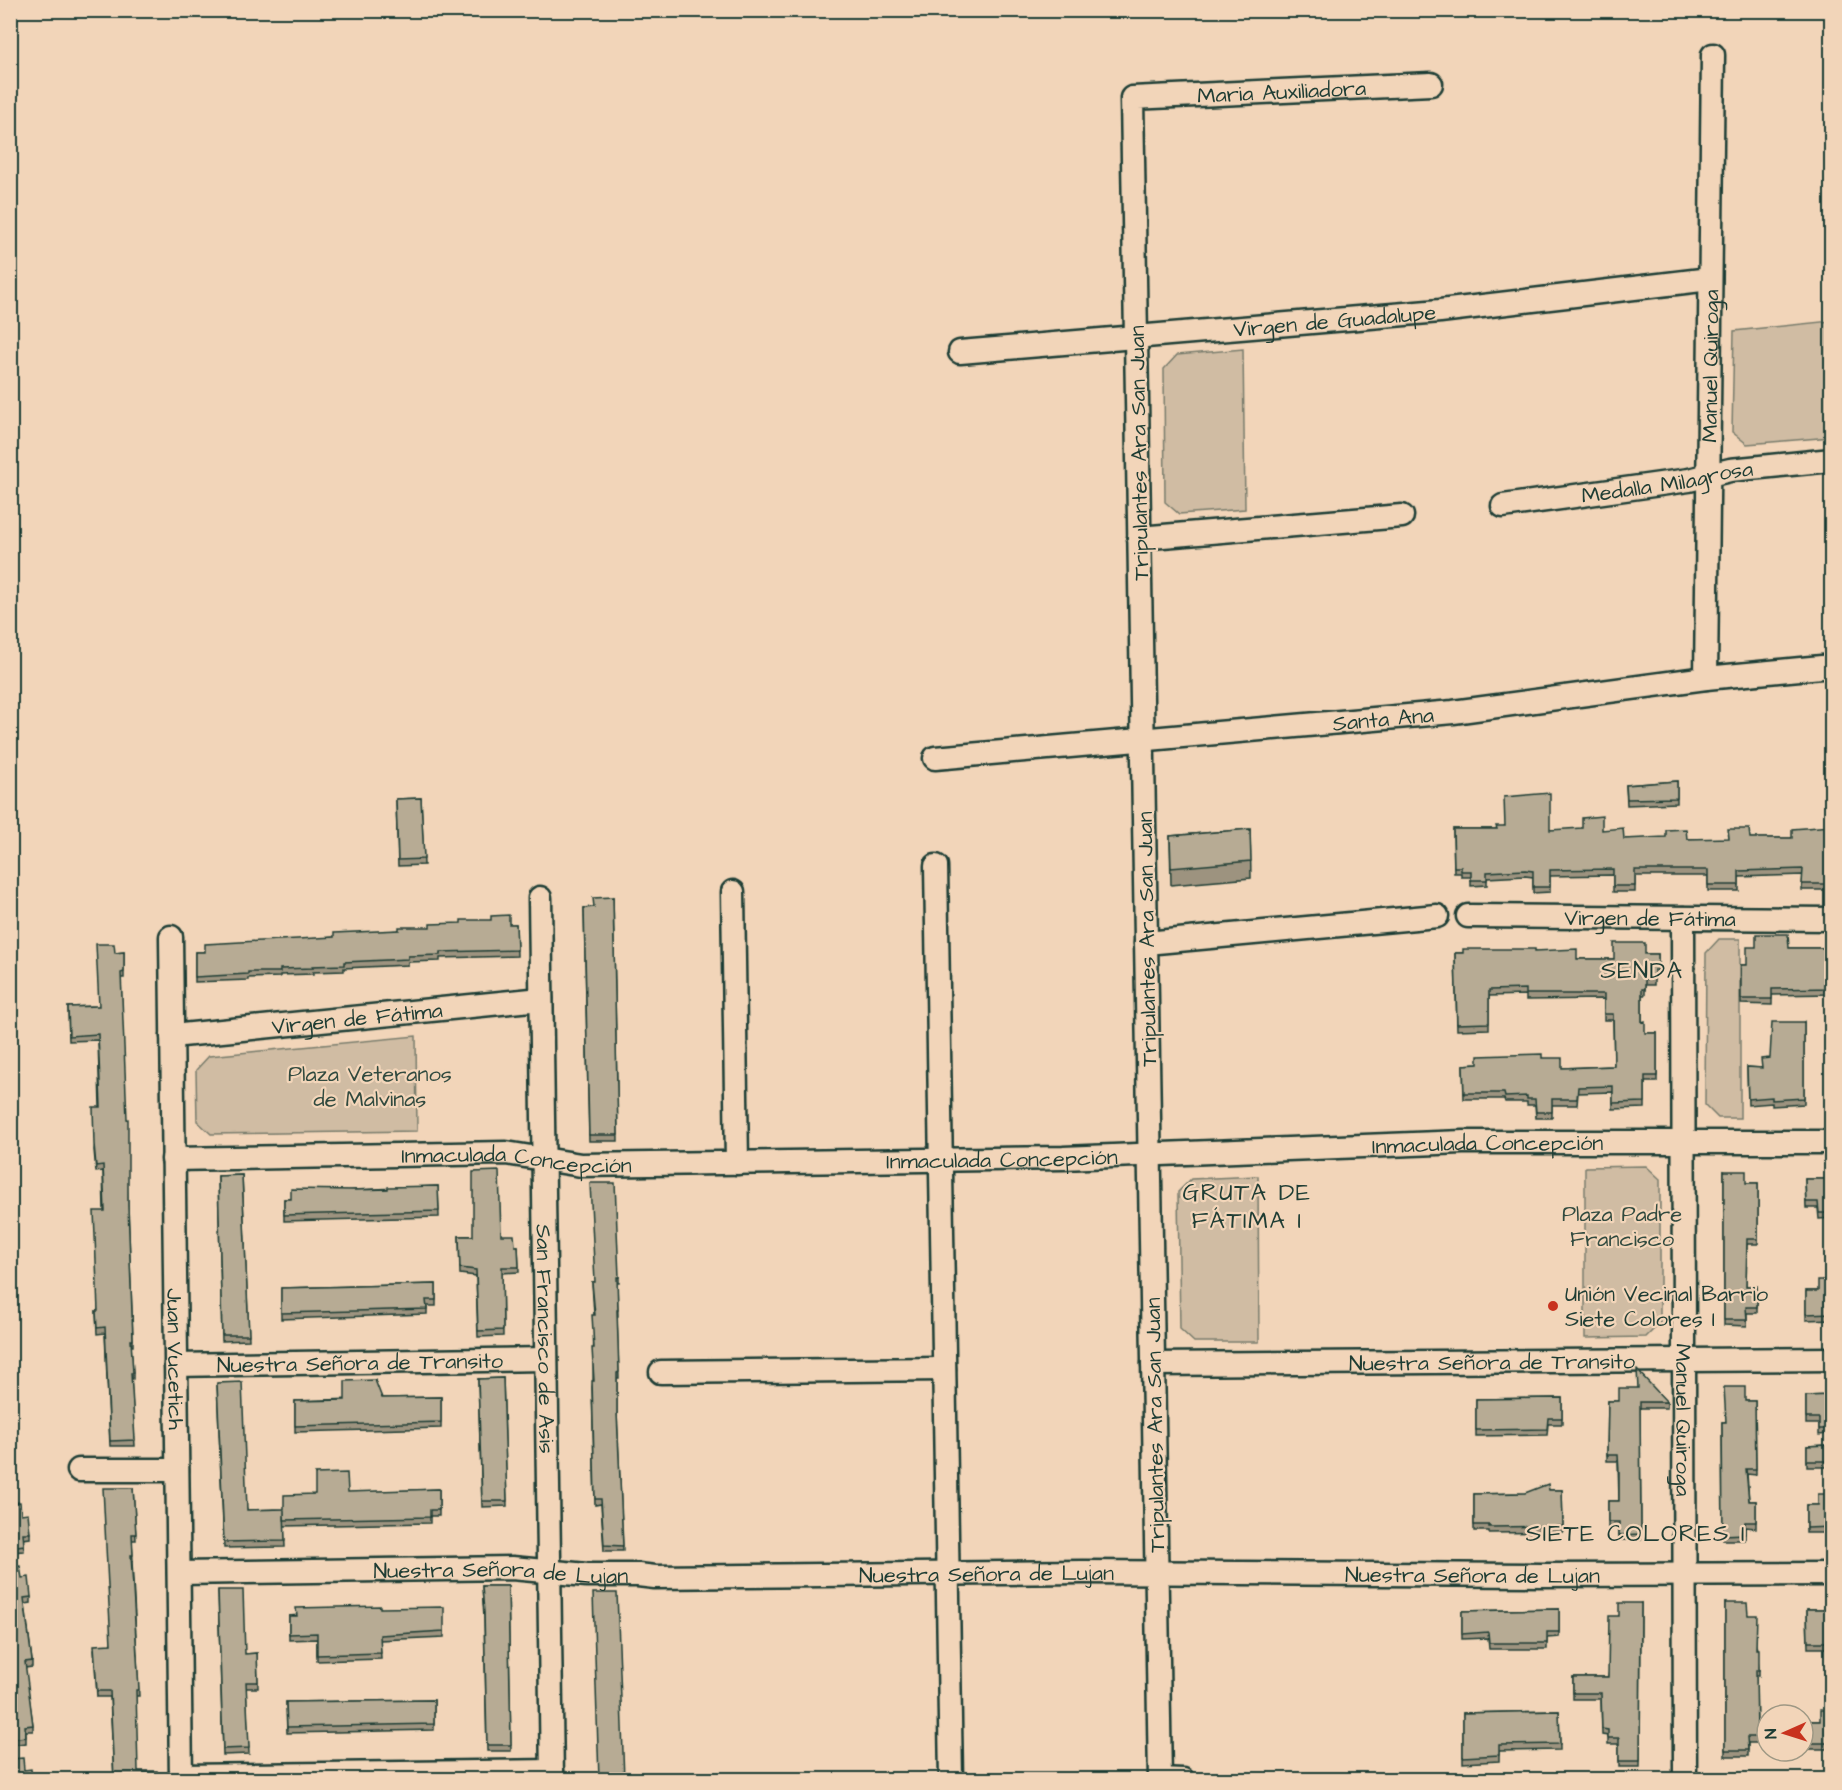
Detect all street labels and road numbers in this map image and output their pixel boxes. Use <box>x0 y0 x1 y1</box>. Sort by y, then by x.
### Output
street label: Maria Auxiliadora <box>1197 73 1367 112</box>
street label: Manuel Quiroga <box>1695 289 1728 443</box>
street label: Virgen de Guadalupe <box>1232 297 1437 346</box>
street label: Tripulantes Ara San Juan <box>1122 325 1157 581</box>
street label: Medalla Milagrosa <box>1579 454 1754 512</box>
street label: Santa Ana <box>1331 700 1435 740</box>
street label: Tripulantes Ara San Juan <box>1130 811 1165 1067</box>
street label: Virgen de Fátima <box>1564 903 1736 935</box>
street label: Virgen de Fátima <box>270 995 444 1043</box>
street label: Inmaculada Concepción <box>1371 1128 1603 1163</box>
street label: Inmaculada Concepción <box>401 1139 632 1182</box>
street label: Inmaculada Concepción <box>886 1142 1118 1178</box>
street label: San Francisco de Asis <box>527 1224 562 1454</box>
street label: Juan Vucetich <box>158 1288 191 1430</box>
street label: Tripulantes Ara San Juan <box>1138 1297 1173 1553</box>
street label: Manuel Quiroga <box>1666 1343 1698 1497</box>
street label: Nuestra Señora de Transito <box>217 1346 504 1381</box>
street label: Nuestra Señora de Transito <box>1349 1346 1636 1380</box>
street label: Nuestra Señora de Lujan <box>373 1554 628 1592</box>
street label: Nuestra Señora de Lujan <box>859 1558 1114 1592</box>
street label: Nuestra Señora de Lujan <box>1345 1560 1600 1592</box>

